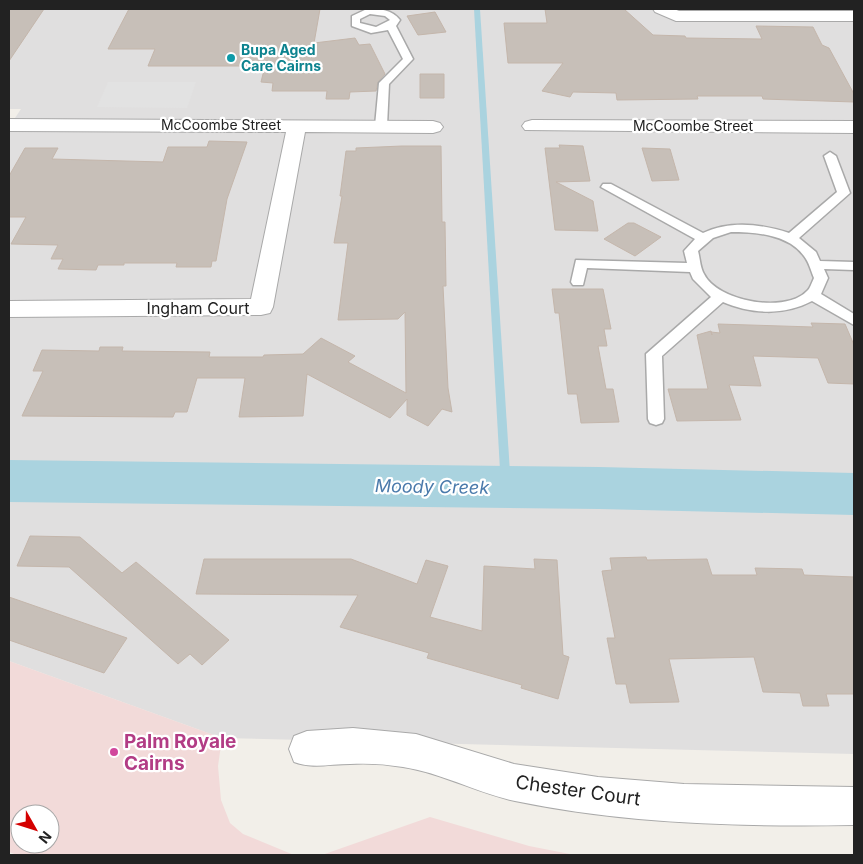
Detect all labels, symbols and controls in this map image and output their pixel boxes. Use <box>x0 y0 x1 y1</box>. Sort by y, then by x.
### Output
place label: Bupa Aged Care Cairns <box>241 41 321 74</box>
marker: Bupa Aged Care Cairns <box>225 52 237 64</box>
street label: McCoombe Street <box>161 116 281 133</box>
street label: McCoombe Street <box>633 117 753 134</box>
street label: Ingham Court <box>147 298 249 318</box>
water label: Moody Creek <box>375 475 490 498</box>
place label: Palm Royale Cairns <box>124 730 236 775</box>
marker: Palm Royale Cairns <box>108 746 120 758</box>
street label: Chester Court <box>514 770 642 811</box>
north arrow <box>10 804 60 854</box>
text: N <box>36 828 55 847</box>

